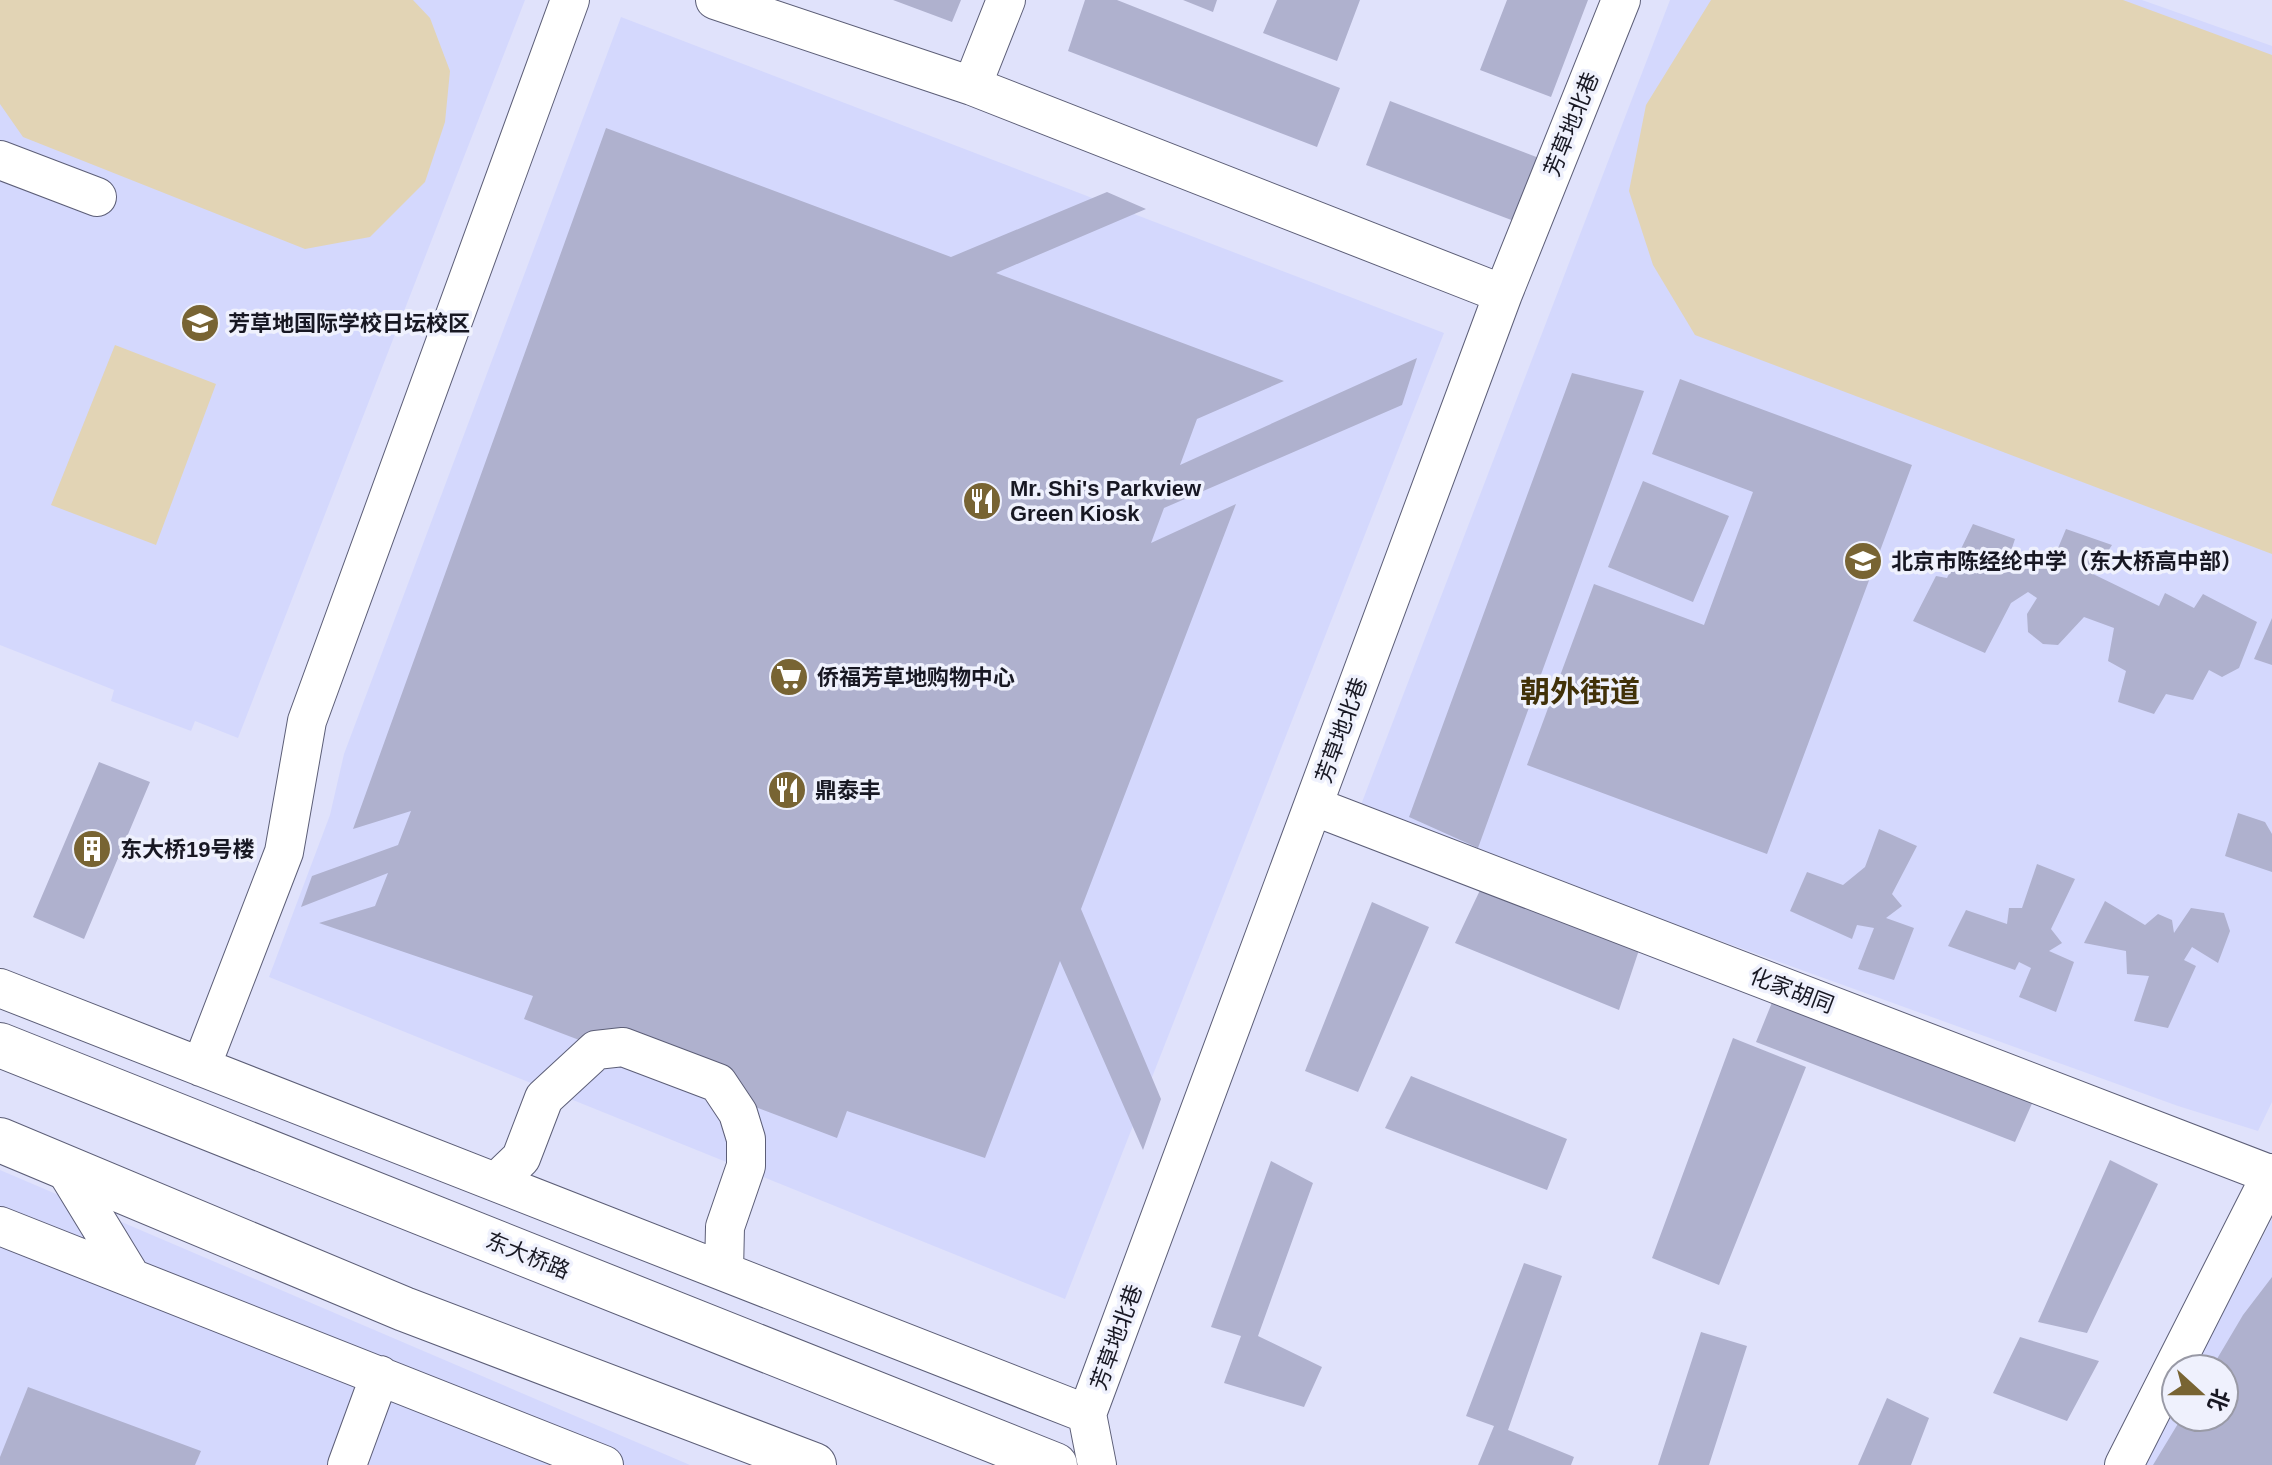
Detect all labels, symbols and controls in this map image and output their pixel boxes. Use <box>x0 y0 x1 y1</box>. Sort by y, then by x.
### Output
street label: 芳草地北巷 <box>1539 69 1604 180</box>
school or university icon: 芳草地国际学校日坛校区 <box>179 302 221 344</box>
place label: 芳草地国际学校日坛校区 <box>228 311 470 336</box>
place label: Mr. Shi's Parkview Green Kiosk <box>1010 476 1202 526</box>
restaurant icon: Mr. Shi's Parkview Green Kiosk <box>961 480 1003 522</box>
school or university icon: 北京市陈经纶中学（东大桥高中部） <box>1842 540 1884 582</box>
place label: 北京市陈经纶中学（东大桥高中部） <box>1891 549 2243 574</box>
supermarket icon: 侨福芳草地购物中心 <box>768 656 810 698</box>
place label: 侨福芳草地购物中心 <box>817 665 1015 690</box>
street label: 芳草地北巷 <box>1311 674 1372 786</box>
district label: 朝外街道 <box>1520 675 1640 708</box>
restaurant icon: 鼎泰丰 <box>766 769 808 811</box>
place label: 鼎泰丰 <box>815 778 881 803</box>
building icon: 东大桥19号楼 <box>71 828 113 870</box>
place label: 东大桥19号楼 <box>120 837 254 862</box>
street label: 化家胡同 <box>1746 963 1837 1018</box>
street label: 东大桥路 <box>482 1227 573 1284</box>
street label: 芳草地北巷 <box>1086 1281 1147 1393</box>
north arrow <box>2160 1353 2240 1433</box>
text: 北 <box>2203 1385 2234 1415</box>

